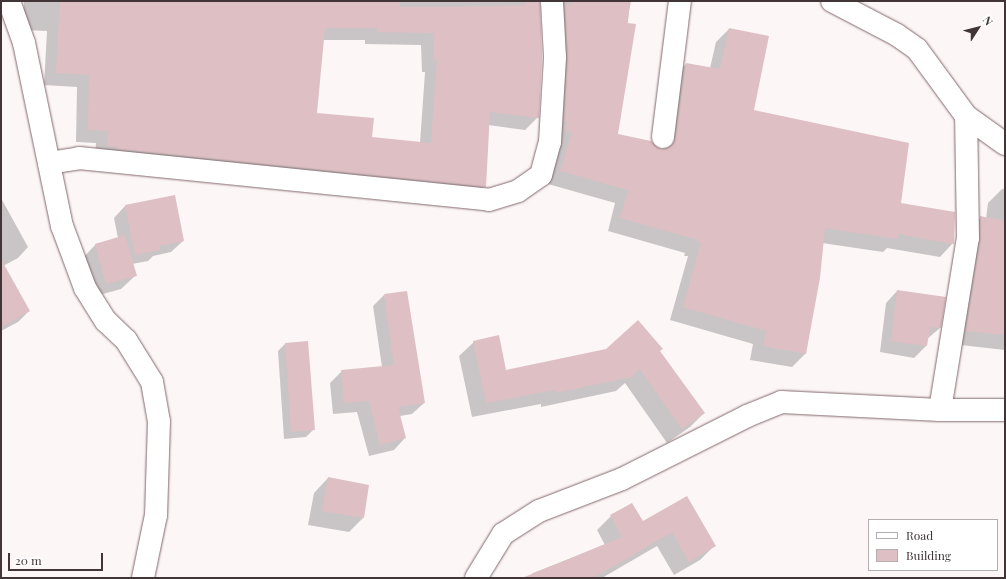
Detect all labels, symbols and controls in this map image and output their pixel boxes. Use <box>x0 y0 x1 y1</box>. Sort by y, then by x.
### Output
north arrow <box>958 8 998 48</box>
text: N <box>980 13 997 28</box>
legend <box>868 519 998 571</box>
text: Road <box>906 527 933 543</box>
scale bar <box>10 545 105 571</box>
text: Building <box>906 547 951 563</box>
text: 20 m <box>15 552 42 568</box>

